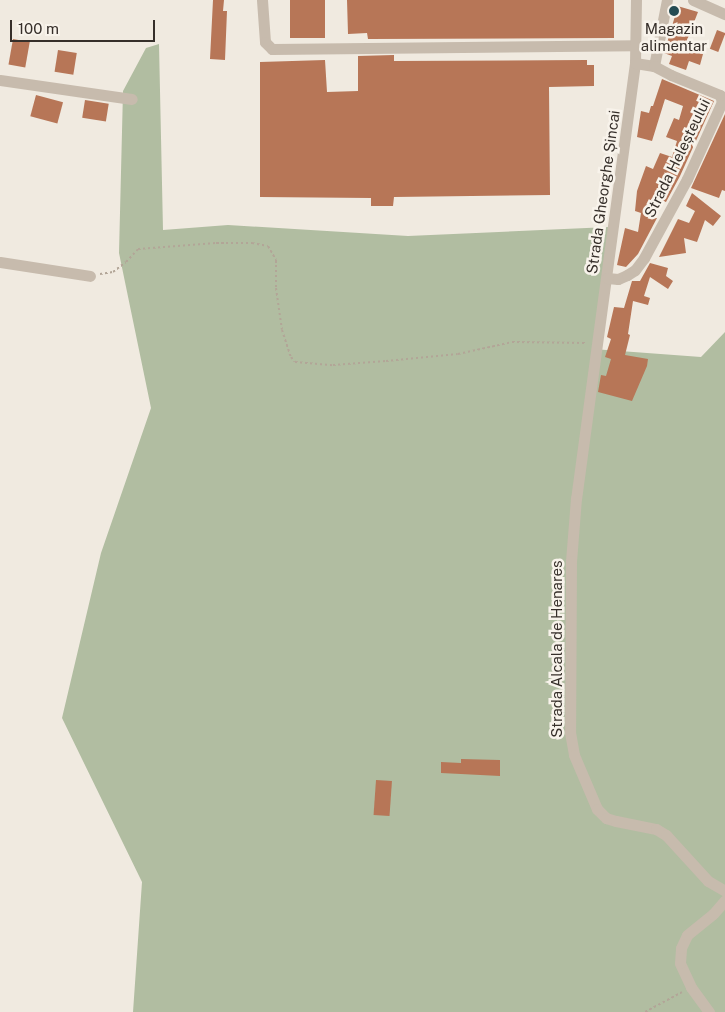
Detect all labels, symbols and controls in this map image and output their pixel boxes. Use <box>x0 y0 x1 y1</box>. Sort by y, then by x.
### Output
marker: Magazin alimentar <box>668 5 680 17</box>
scale bar <box>12 10 158 42</box>
place label: Magazin alimentar <box>641 19 707 54</box>
text: 100 m <box>18 20 59 37</box>
street label: Strada Heleșteului <box>640 96 714 220</box>
street label: Strada Gheorghe Șincai <box>583 109 623 275</box>
street label: Strada Alcala de Henares <box>548 560 566 738</box>

